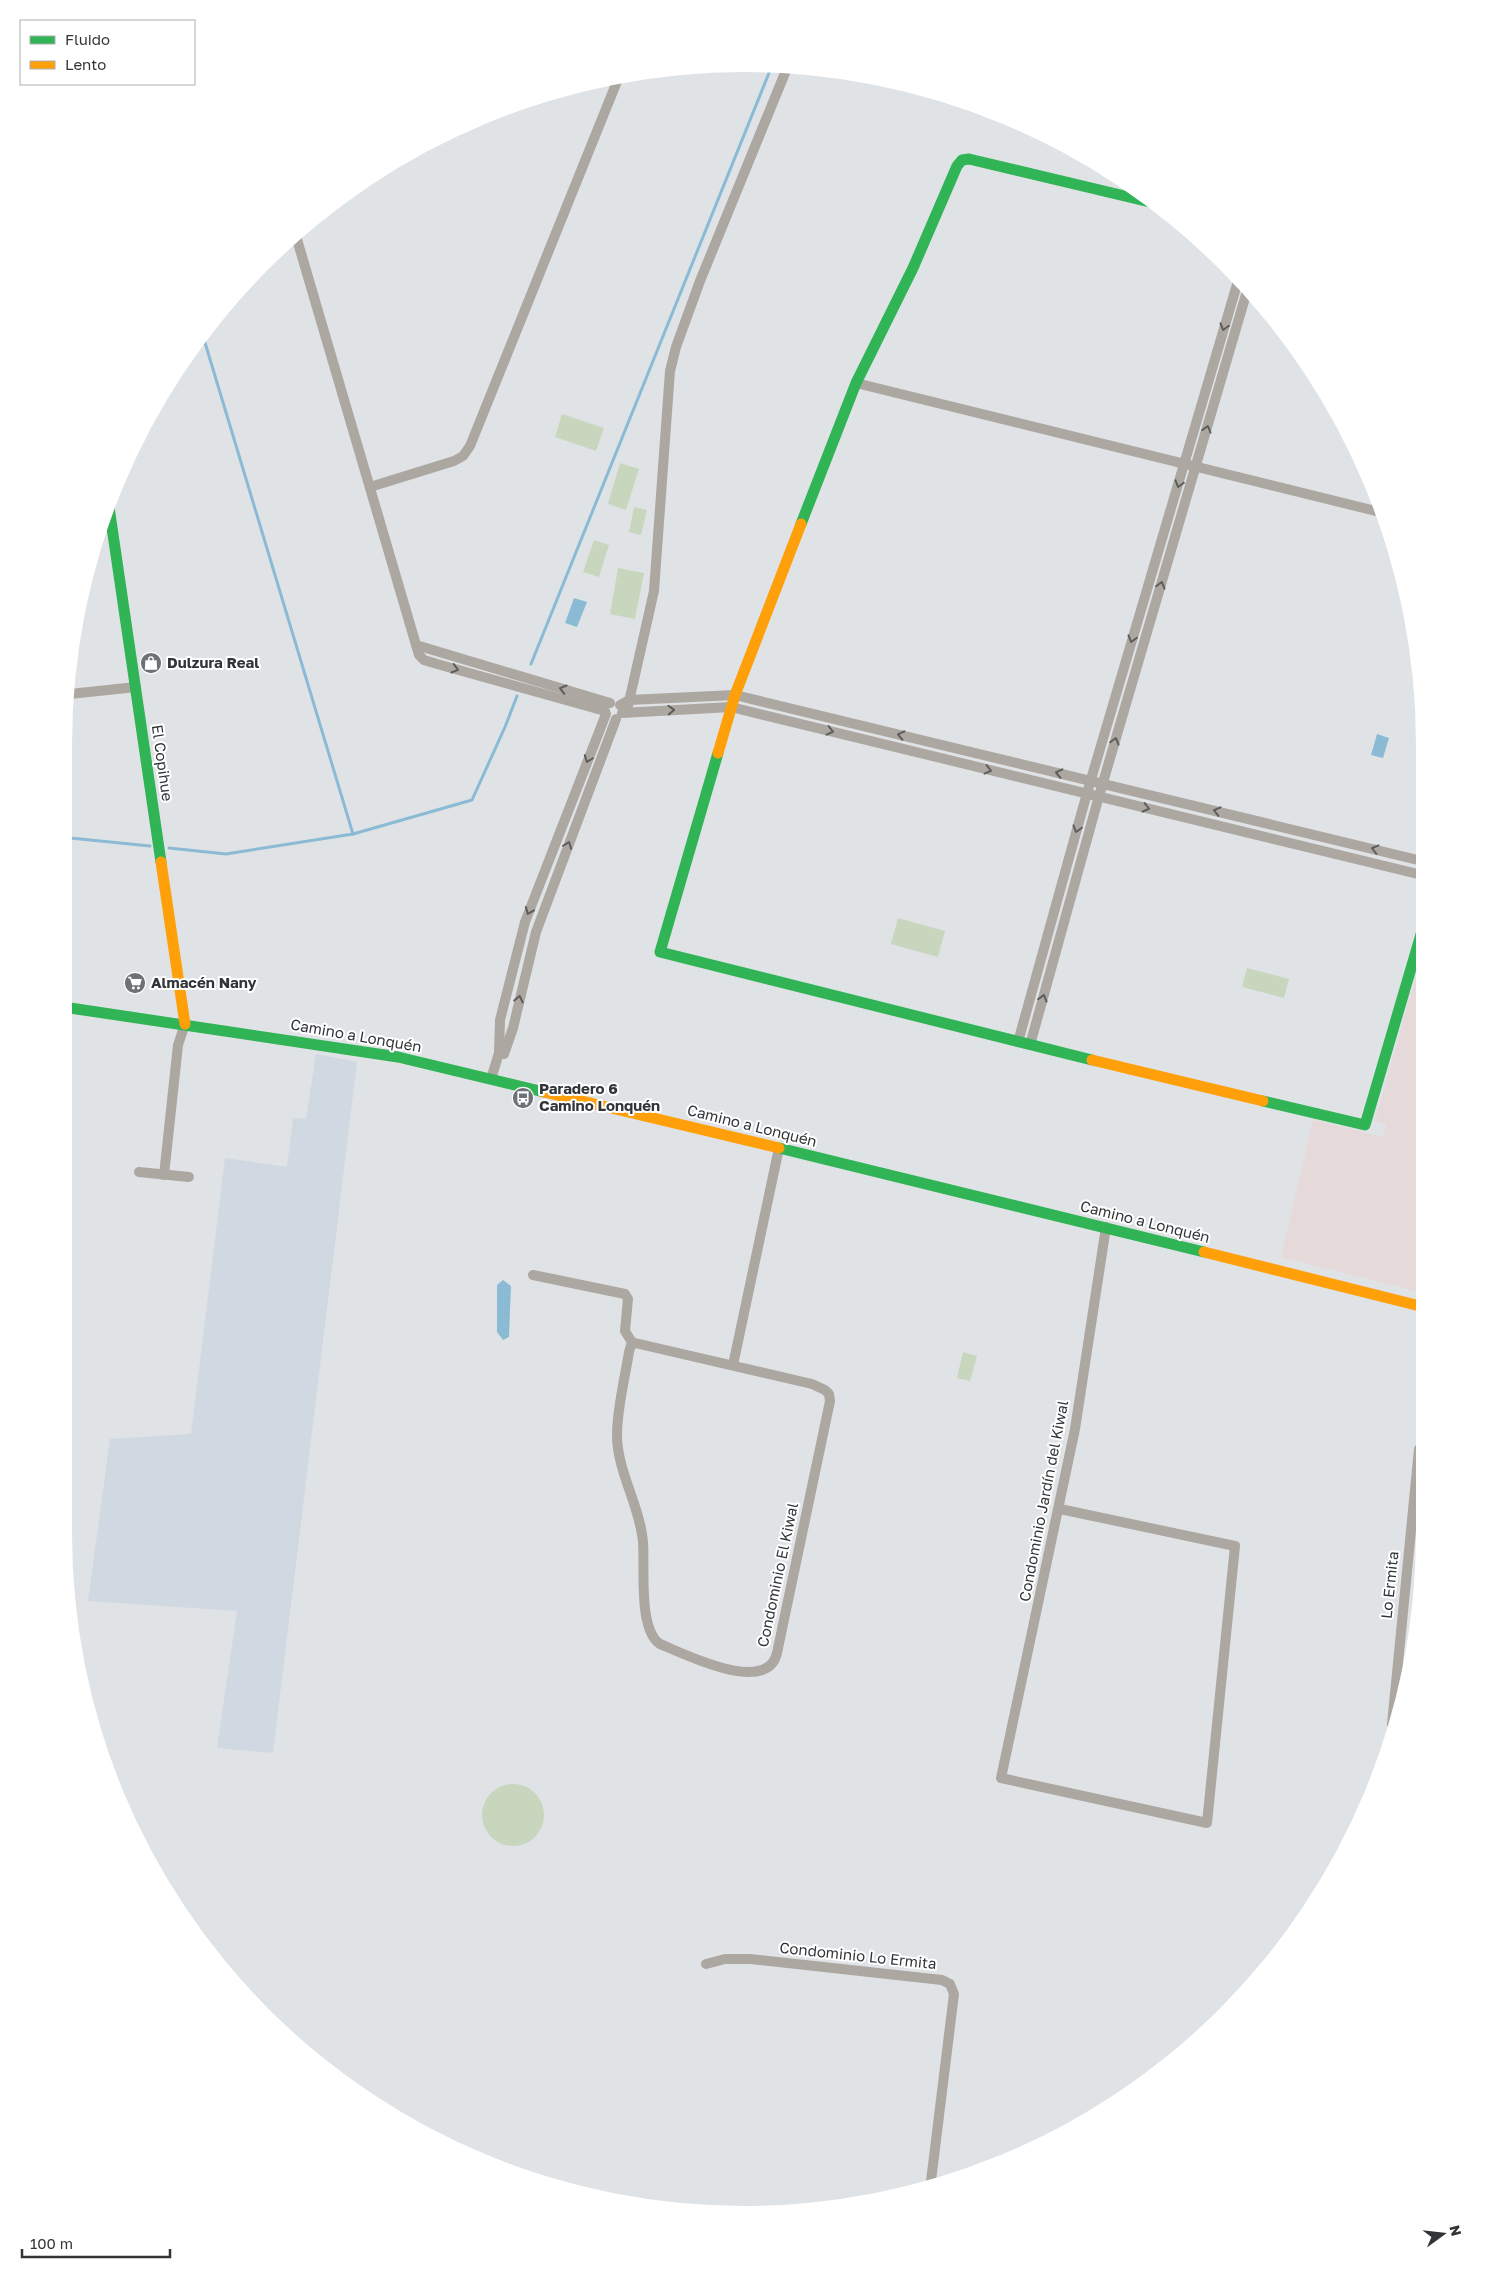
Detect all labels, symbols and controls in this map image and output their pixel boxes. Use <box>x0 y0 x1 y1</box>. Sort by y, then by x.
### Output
legend <box>20 20 195 85</box>
text: Fluido <box>65 30 110 48</box>
text: Lento <box>65 55 106 73</box>
one-way arrow <box>1219 323 1229 331</box>
one-way arrow <box>1202 425 1212 433</box>
one-way arrow <box>1174 479 1184 487</box>
one-way arrow <box>1156 581 1166 589</box>
one-way arrow <box>1128 635 1138 643</box>
shop icon: Dulzura Real <box>139 651 163 675</box>
place label: Dulzura Real <box>167 653 259 671</box>
one-way arrow <box>450 663 458 673</box>
one-way arrow <box>560 685 568 695</box>
one-way arrow <box>668 705 675 715</box>
street label: El Copihue <box>149 723 177 803</box>
one-way arrow <box>826 726 834 736</box>
one-way arrow <box>896 730 905 741</box>
one-way arrow <box>1110 737 1120 745</box>
one-way arrow <box>584 755 594 763</box>
one-way arrow <box>984 764 993 775</box>
one-way arrow <box>1054 768 1063 779</box>
one-way arrow <box>1142 802 1151 813</box>
one-way arrow <box>1212 806 1221 817</box>
one-way arrow <box>1072 824 1083 833</box>
one-way arrow <box>562 841 573 850</box>
one-way arrow <box>1370 844 1379 855</box>
one-way arrow <box>525 906 535 915</box>
supermarket icon: Almacén Nany <box>123 971 147 995</box>
place label: Almacén Nany <box>151 973 257 991</box>
one-way arrow <box>1037 994 1047 1003</box>
one-way arrow <box>513 995 524 1004</box>
street label: Camino a Lonquén <box>289 1015 423 1055</box>
place label: Paradero 6 Camino Lonquén <box>539 1079 660 1114</box>
bus stop icon: Paradero 6 Camino Lonquén <box>511 1086 535 1110</box>
street label: Camino a Lonquén <box>686 1100 819 1150</box>
street label: Camino a Lonquén <box>1079 1196 1212 1246</box>
street label: Condominio Jardín del Kiwal <box>1015 1398 1071 1603</box>
street label: Condominio El Kiwal <box>753 1501 801 1649</box>
street label: Lo Ermita <box>1377 1550 1402 1620</box>
street label: Condominio Lo Ermita <box>779 1938 938 1972</box>
north arrow <box>1418 2209 1468 2259</box>
text: N <box>1446 2223 1466 2238</box>
scale bar <box>22 2226 170 2258</box>
text: 100 m <box>30 2234 73 2252</box>

